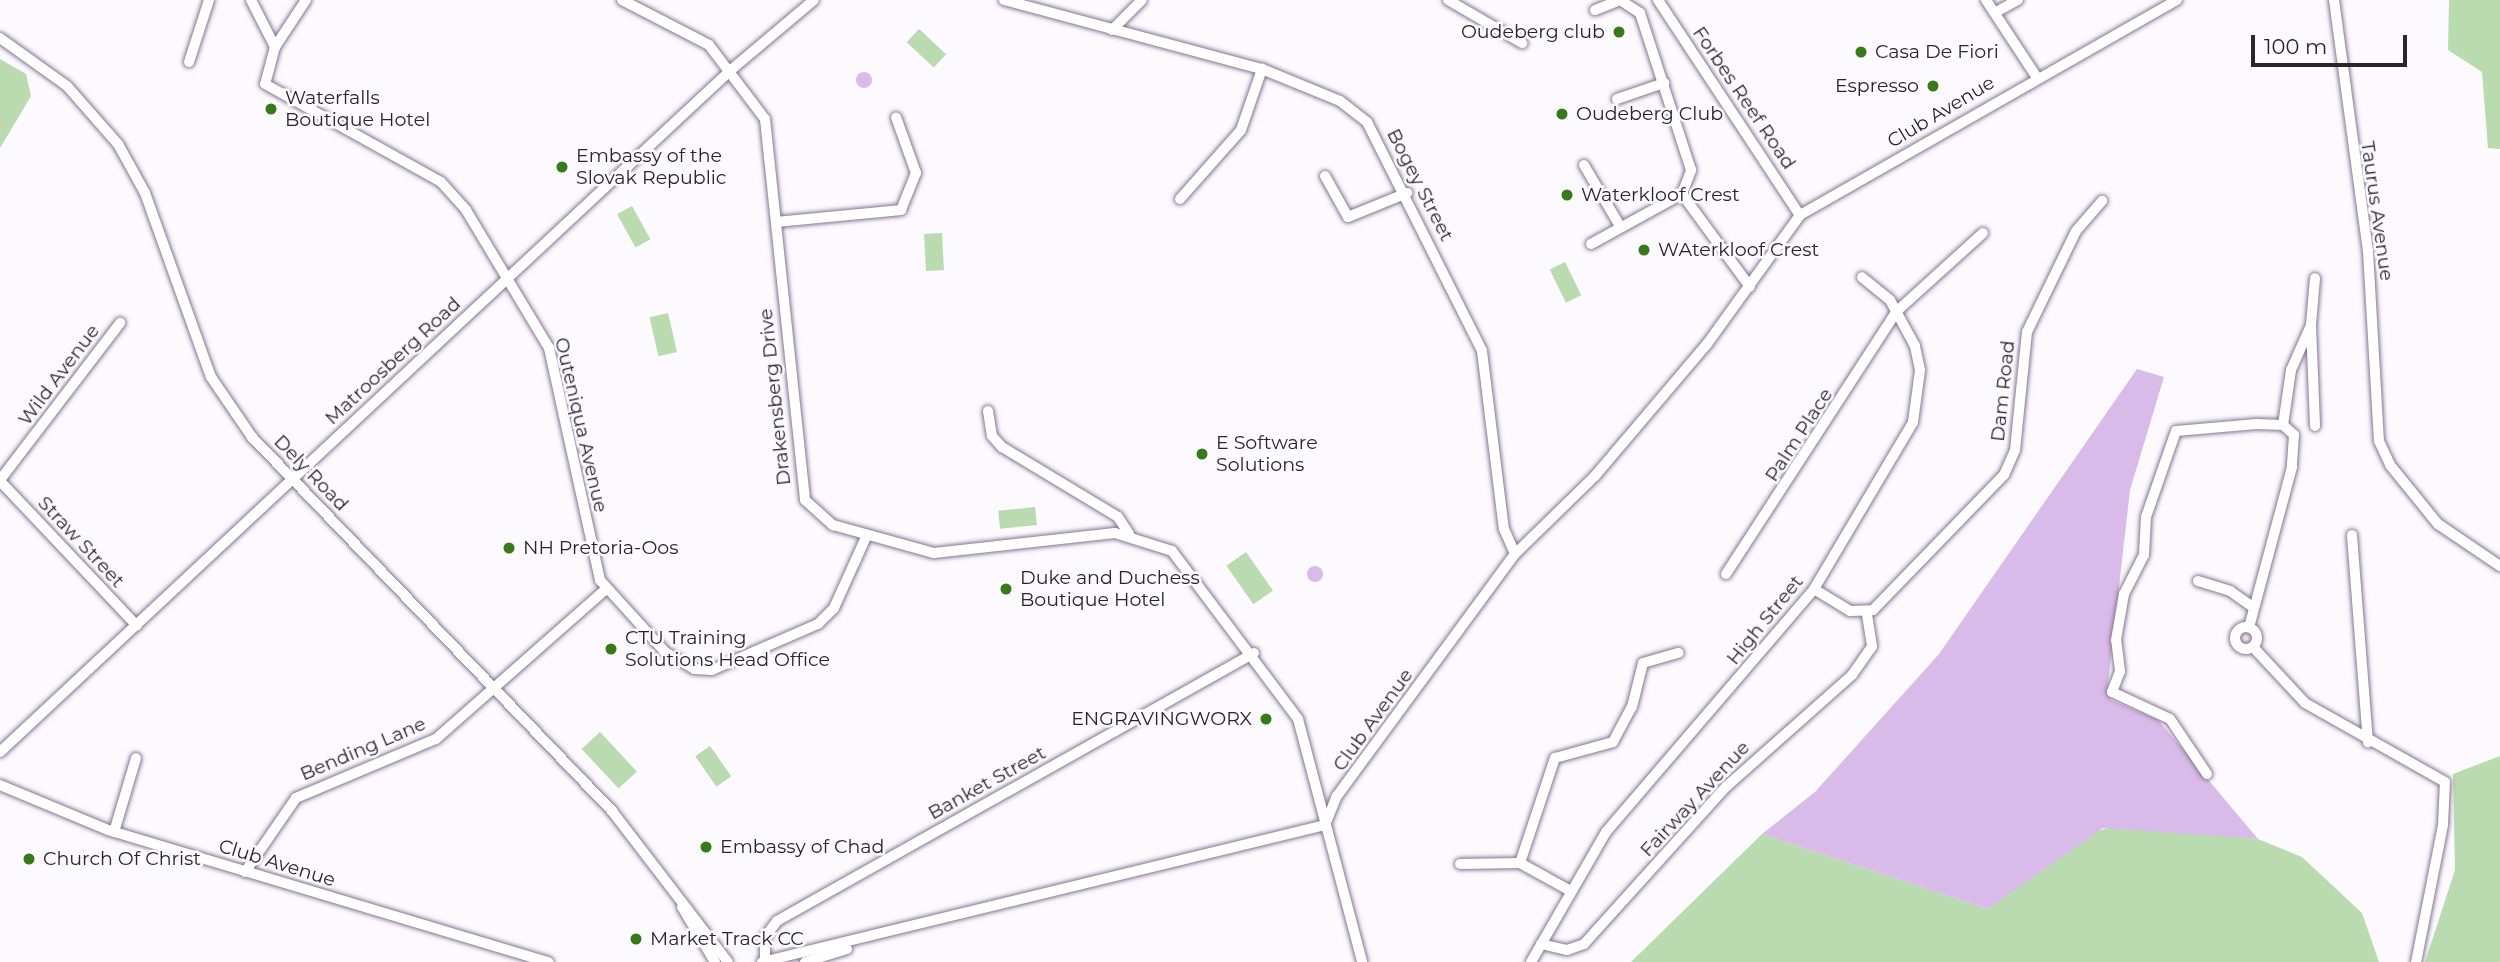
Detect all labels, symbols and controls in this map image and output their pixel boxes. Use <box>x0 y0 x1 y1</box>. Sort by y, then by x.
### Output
place label: Oudeberg club <box>1461 21 1605 43</box>
scale bar <box>2255 21 2411 65</box>
street label: Forbes Reef Road <box>1688 22 1800 174</box>
marker: Oudeberg club <box>1611 24 1627 40</box>
text: 100 m <box>2264 34 2327 59</box>
place label: Casa De Fiori <box>1875 41 1999 63</box>
marker: Casa De Fiori <box>1853 44 1869 60</box>
street label: Club Avenue <box>1883 71 1999 153</box>
place label: Espresso <box>1835 75 1919 97</box>
marker: Espresso <box>1925 78 1941 94</box>
place label: Waterfalls Boutique Hotel <box>285 87 430 131</box>
marker: Waterfalls Boutique Hotel <box>263 101 279 117</box>
place label: Oudeberg Club <box>1576 103 1723 125</box>
marker: Oudeberg Club <box>1554 106 1570 122</box>
street label: Bogey Street <box>1382 125 1458 245</box>
street label: Taurus Avenue <box>2356 140 2398 282</box>
place label: Embassy of the Slovak Republic <box>576 145 727 189</box>
marker: Embassy of the Slovak Republic <box>554 159 570 175</box>
place label: Waterkloof Crest <box>1581 184 1740 206</box>
marker: Waterkloof Crest <box>1559 187 1575 203</box>
place label: WAterkloof Crest <box>1658 239 1819 261</box>
marker: WAterkloof Crest <box>1636 242 1652 258</box>
street label: Matroosberg Road <box>321 292 465 430</box>
street label: Drakensberg Drive <box>754 307 796 487</box>
street label: Wild Avenue <box>14 320 104 430</box>
street label: Outeniqua Avenue <box>550 335 612 515</box>
street label: Dam Road <box>1986 339 2020 443</box>
street label: Palm Place <box>1760 384 1838 486</box>
street label: Dely Road <box>269 430 353 516</box>
place label: E Software Solutions <box>1216 432 1318 476</box>
marker: E Software Solutions <box>1194 446 1210 462</box>
street label: Straw Street <box>33 492 129 592</box>
place label: NH Pretoria-Oos <box>523 537 679 559</box>
marker: NH Pretoria-Oos <box>501 540 517 556</box>
place label: Duke and Duchess Boutique Hotel <box>1020 567 1200 611</box>
street label: High Street <box>1722 571 1808 669</box>
marker: Duke and Duchess Boutique Hotel <box>998 581 1014 597</box>
place label: CTU Training Solutions Head Office <box>625 627 830 671</box>
marker: CTU Training Solutions Head Office <box>603 641 619 657</box>
street label: Club Avenue <box>1328 664 1418 776</box>
place label: ENGRAVINGWORX <box>1071 708 1252 730</box>
marker: ENGRAVINGWORX <box>1258 711 1274 727</box>
street label: Bending Lane <box>297 712 429 786</box>
street label: Fairway Avenue <box>1636 736 1754 862</box>
street label: Banket Street <box>924 741 1050 825</box>
street label: Club Avenue <box>216 834 338 892</box>
place label: Embassy of Chad <box>720 836 884 858</box>
marker: Embassy of Chad <box>698 839 714 855</box>
place label: Church Of Christ <box>43 848 201 870</box>
marker: Church Of Christ <box>21 851 37 867</box>
place label: Market Track CC <box>650 928 804 950</box>
marker: Market Track CC <box>628 931 644 947</box>

